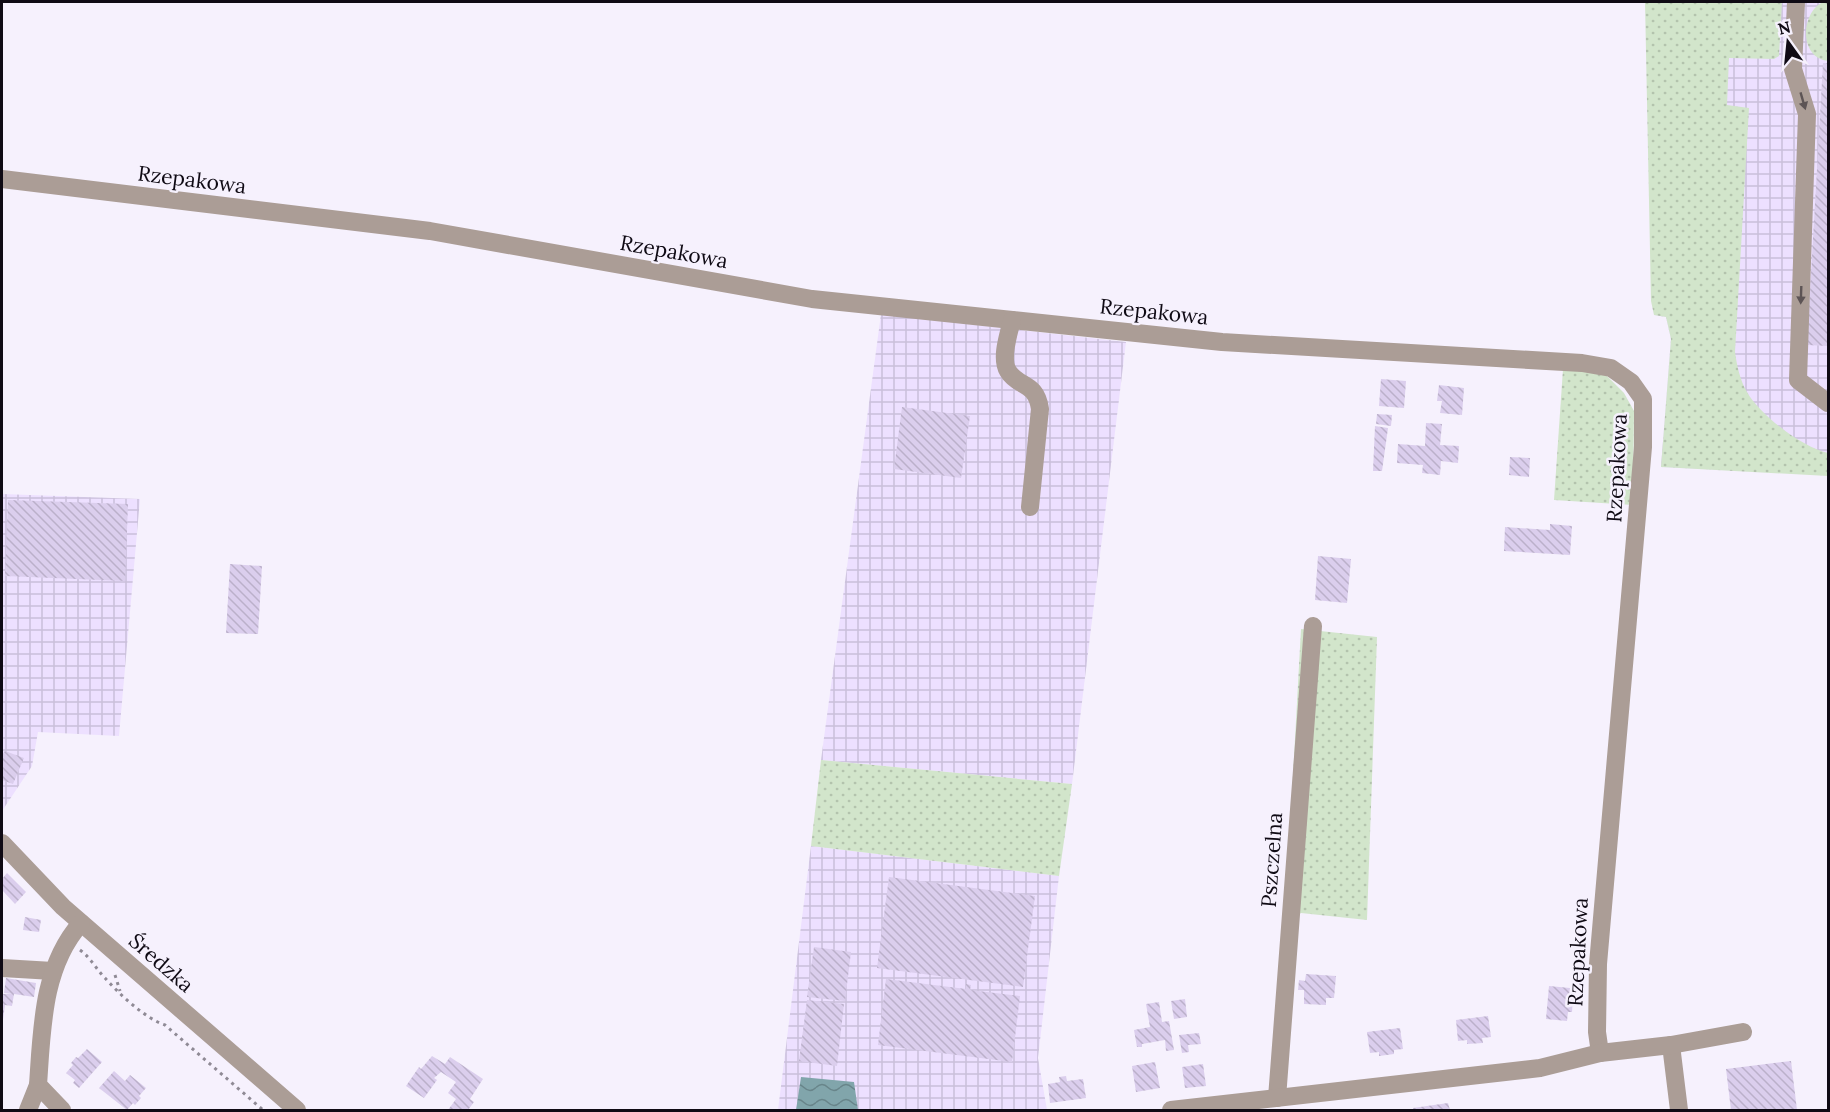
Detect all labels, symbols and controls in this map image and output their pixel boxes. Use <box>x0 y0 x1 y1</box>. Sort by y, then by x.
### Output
north arrow <box>1758 12 1818 72</box>
text: N <box>1776 16 1793 39</box>
one-way arrow <box>1799 92 1808 110</box>
street label: Rzepakowa <box>136 159 248 200</box>
street label: Rzepakowa <box>618 229 730 274</box>
one-way arrow <box>1796 286 1806 305</box>
street label: Rzepakowa <box>1098 292 1210 331</box>
street label: Rzepakowa <box>1600 413 1633 523</box>
street label: Pszczelna <box>1255 811 1288 908</box>
street label: Rzepakowa <box>1561 897 1594 1007</box>
street label: Średzka <box>123 927 200 998</box>

